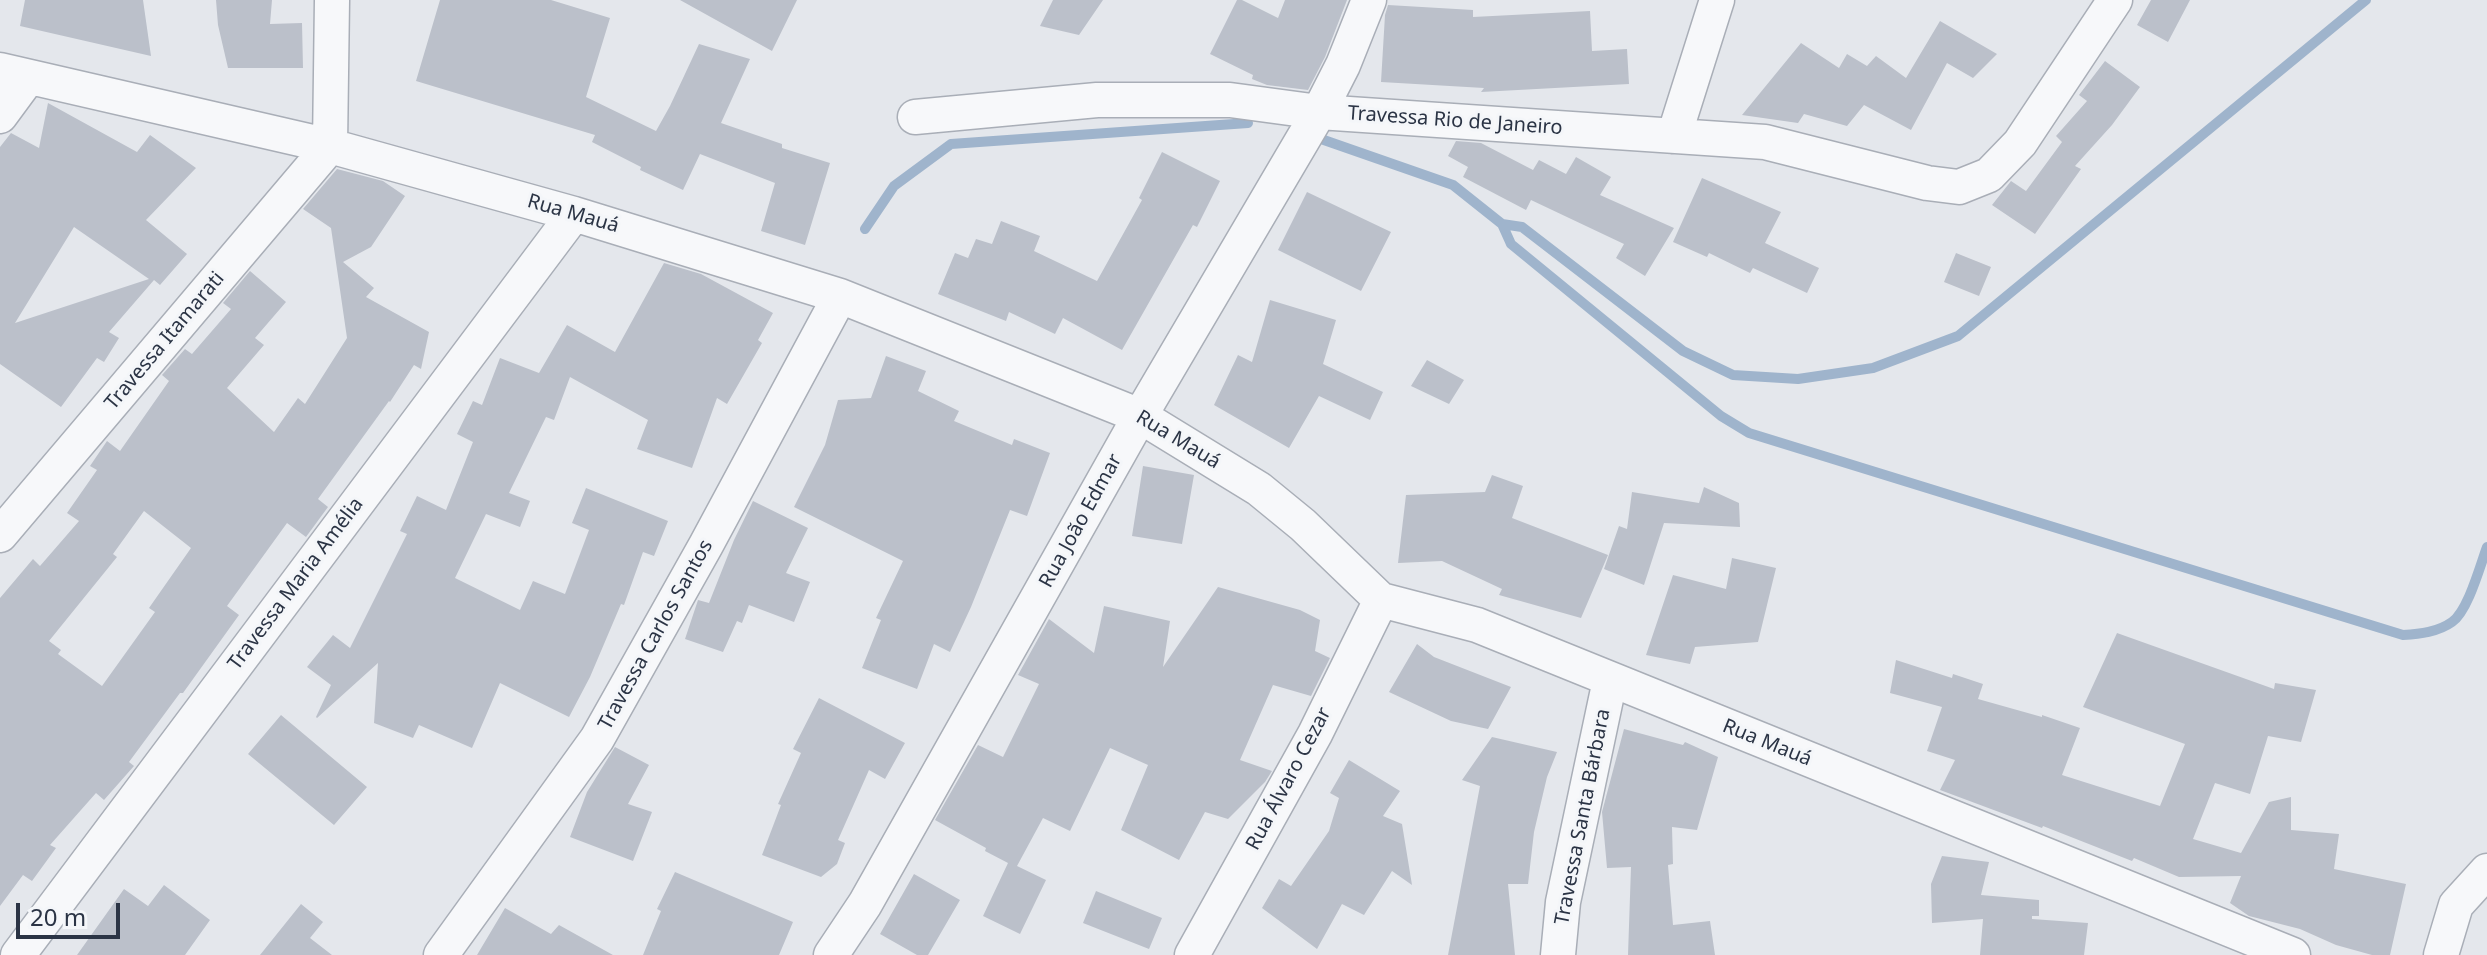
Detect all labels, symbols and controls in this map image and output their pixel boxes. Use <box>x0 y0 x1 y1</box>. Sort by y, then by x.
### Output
street label: Travessa Rio de Janeiro <box>1347 102 1563 140</box>
street label: Rua Mauá <box>524 189 622 239</box>
street label: Travessa Itamarati <box>100 267 230 415</box>
street label: Rua Mauá <box>1131 405 1225 475</box>
street label: Rua João Edmar <box>1034 450 1128 592</box>
street label: Travessa Maria Amélia <box>223 493 369 675</box>
street label: Travessa Carlos Santos <box>594 536 718 734</box>
street label: Rua Álvaro Cezar <box>1241 703 1337 855</box>
street label: Travessa Santa Bárbara <box>1550 707 1616 927</box>
street label: Rua Mauá <box>1719 714 1815 772</box>
scale bar <box>20 887 124 937</box>
text: 20 m <box>30 900 86 933</box>

